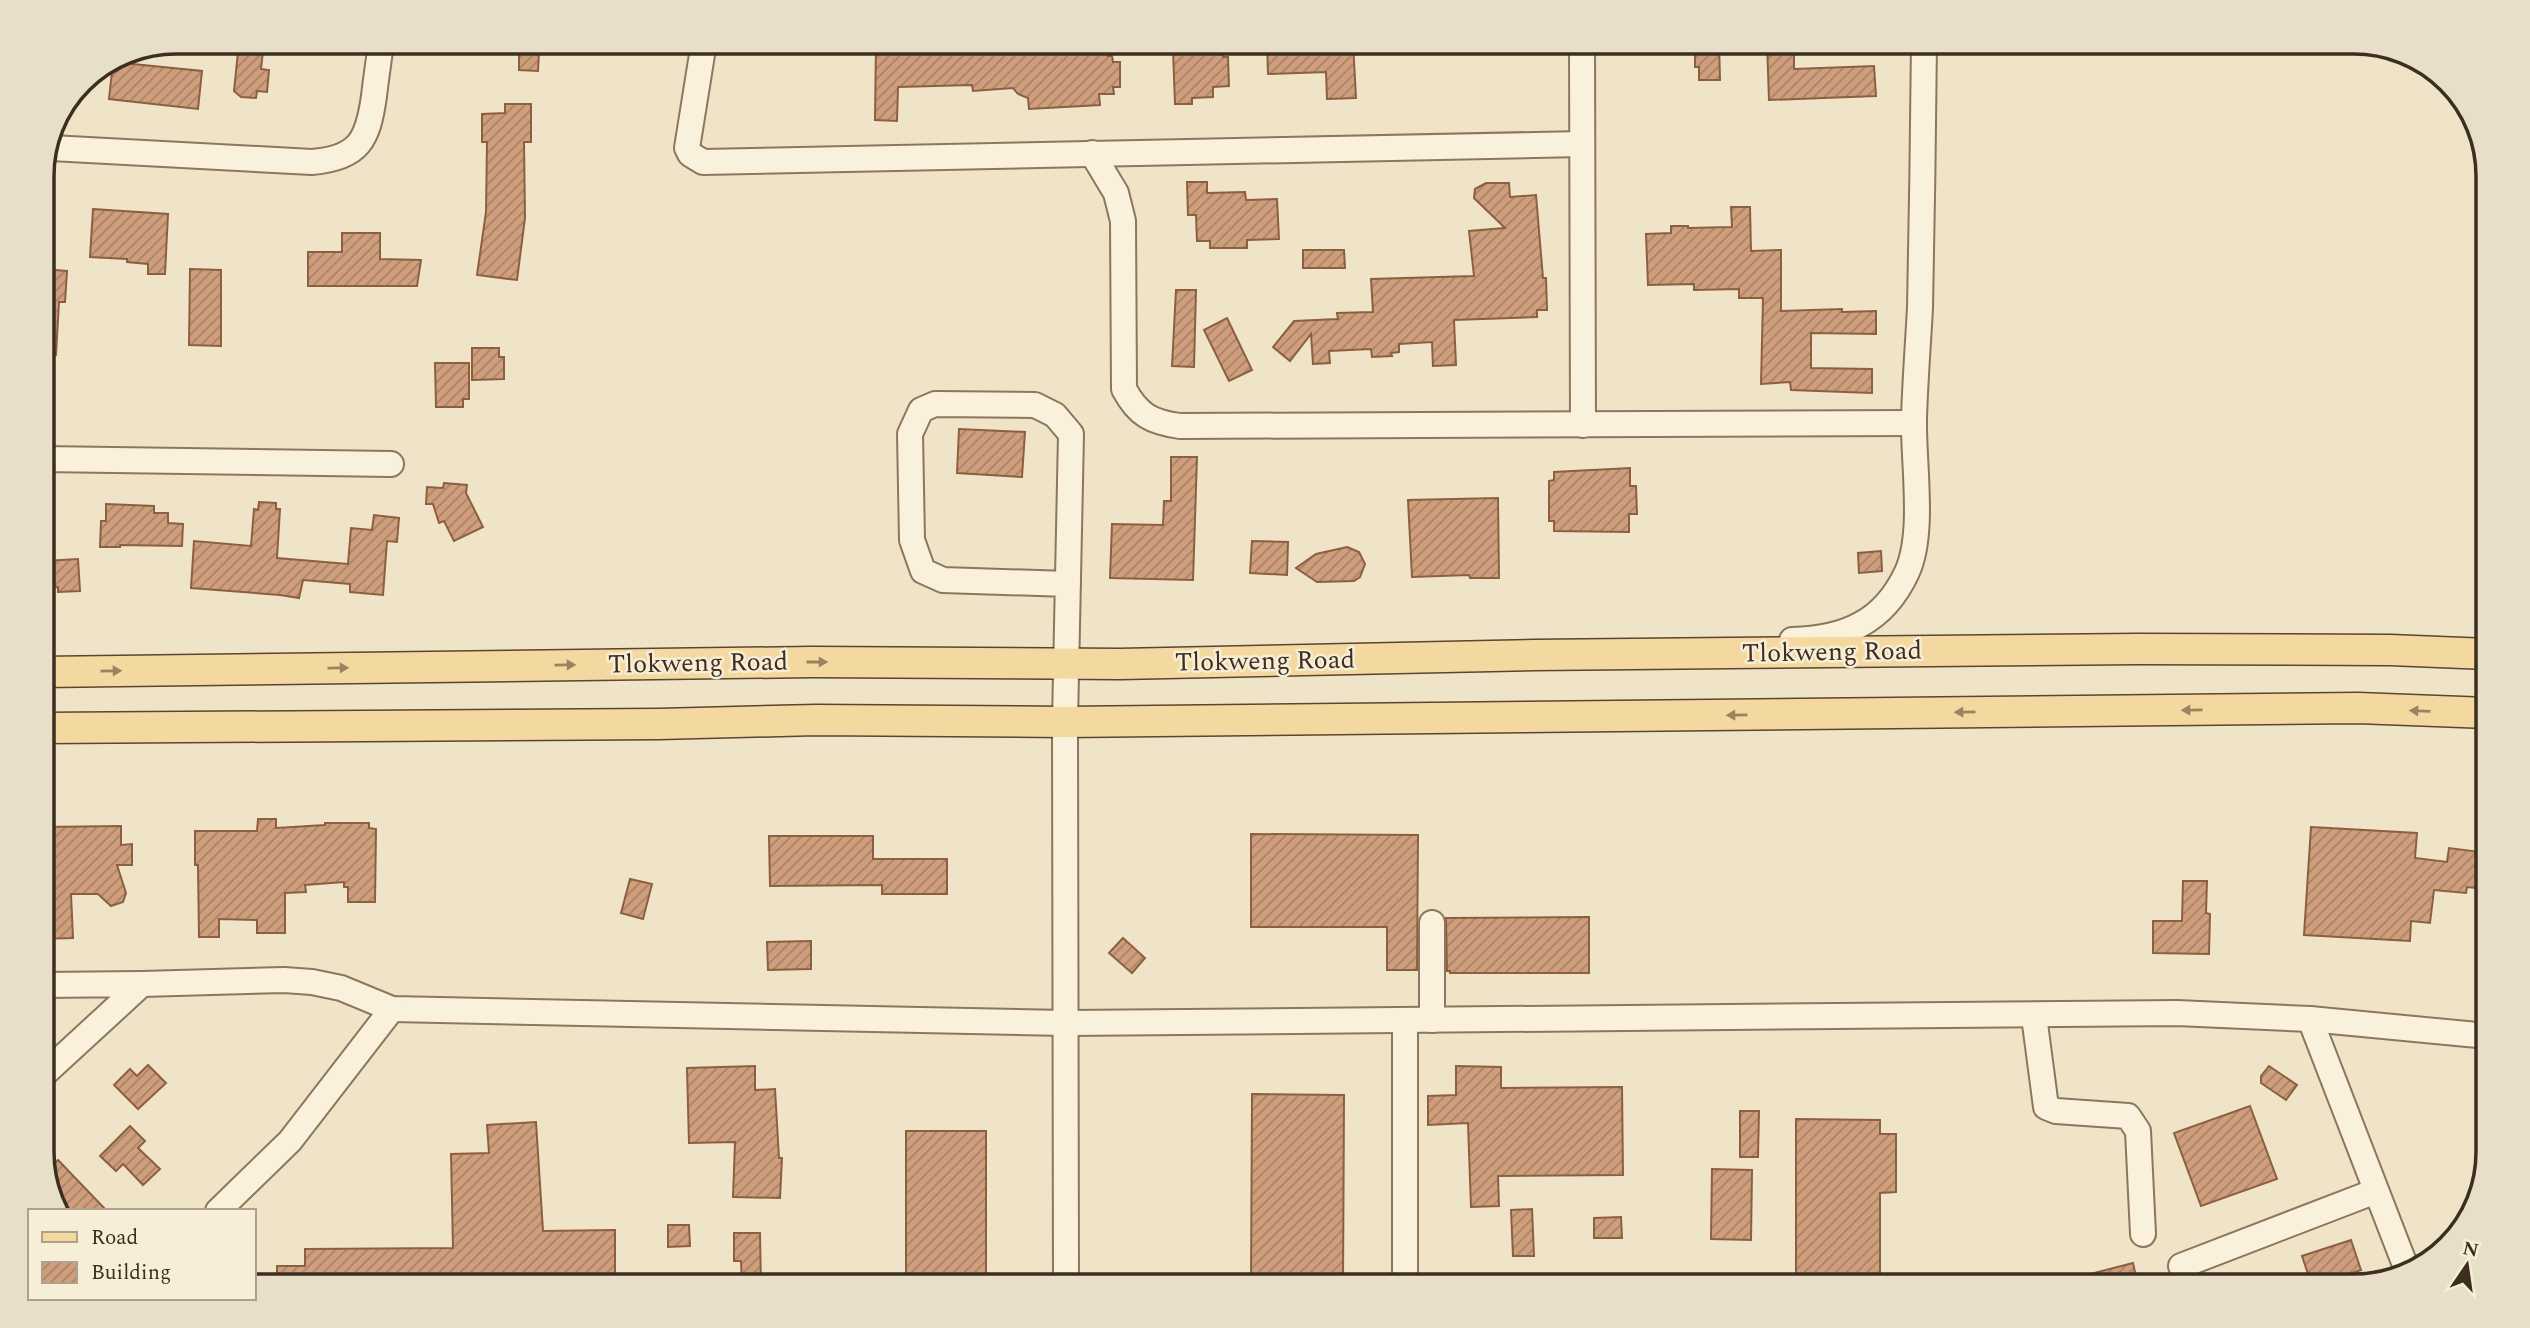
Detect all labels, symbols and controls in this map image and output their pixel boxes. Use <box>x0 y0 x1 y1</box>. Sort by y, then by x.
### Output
street label: Tlokweng Road <box>1742 630 1922 674</box>
street label: Tlokweng Road <box>1175 639 1355 683</box>
street label: Tlokweng Road <box>608 641 788 685</box>
one-way arrow <box>807 656 829 668</box>
one-way arrow <box>555 659 577 671</box>
one-way arrow <box>327 662 349 673</box>
one-way arrow <box>100 665 122 677</box>
one-way arrow <box>2181 704 2203 716</box>
one-way arrow <box>2408 705 2430 716</box>
one-way arrow <box>1954 707 1976 718</box>
one-way arrow <box>1726 709 1748 721</box>
legend <box>28 1209 256 1300</box>
text: Road <box>91 1222 138 1254</box>
north arrow <box>2432 1230 2502 1300</box>
text: N <box>2460 1234 2481 1266</box>
text: Building <box>91 1257 171 1289</box>

